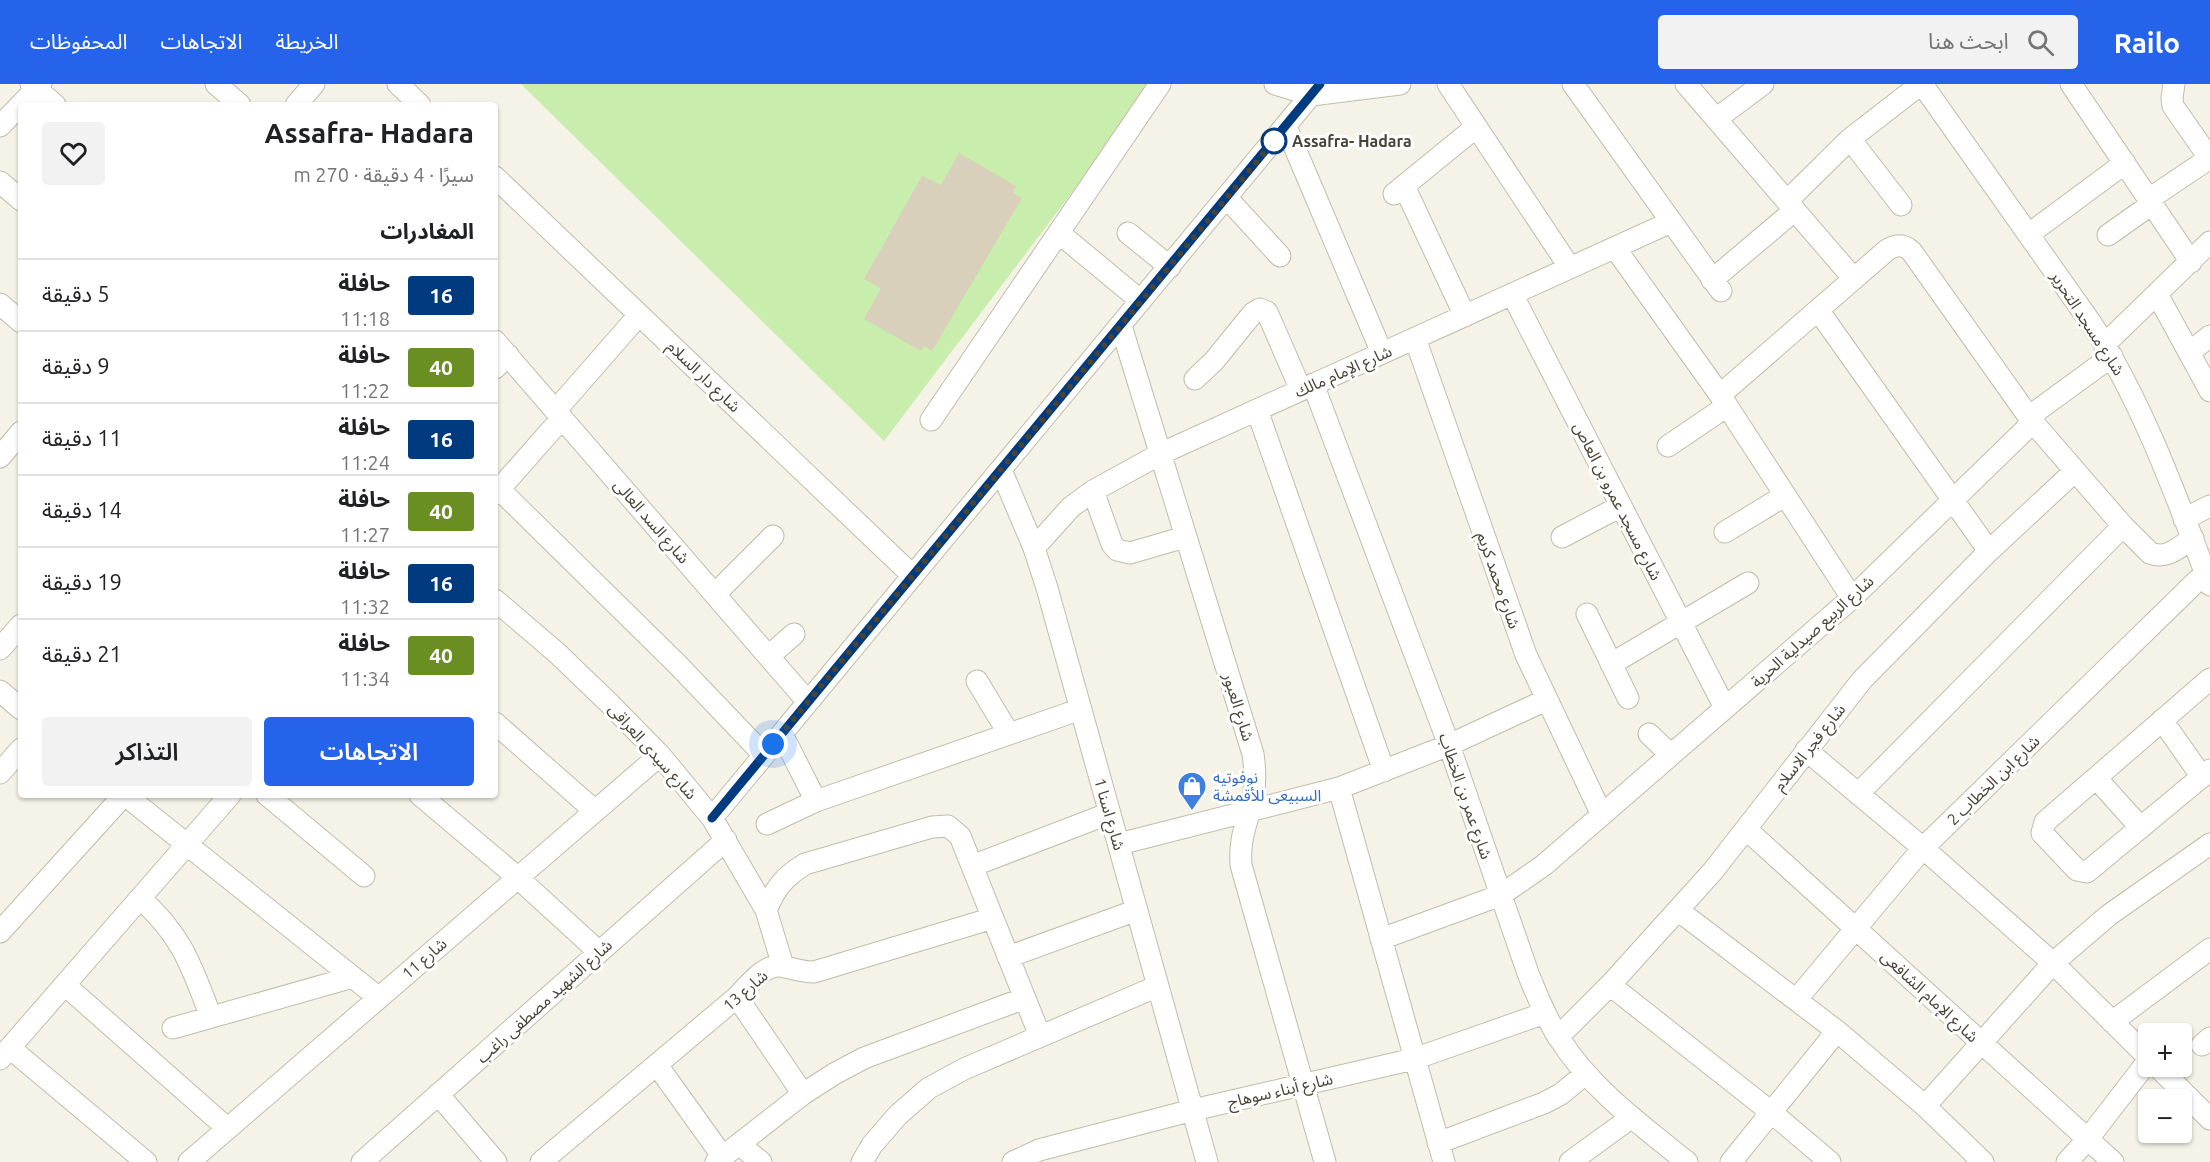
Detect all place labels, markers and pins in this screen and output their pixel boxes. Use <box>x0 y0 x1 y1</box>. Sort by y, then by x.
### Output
marker: Assafra- Hadara <box>1261 128 1287 154</box>
place label: Assafra- Hadara <box>1292 132 1412 150</box>
place label: نوفوتيه السبيعى للأقمشة <box>1213 768 1321 805</box>
shop icon: نوفوتيه السبيعى للأقمشة <box>1176 770 1208 812</box>

